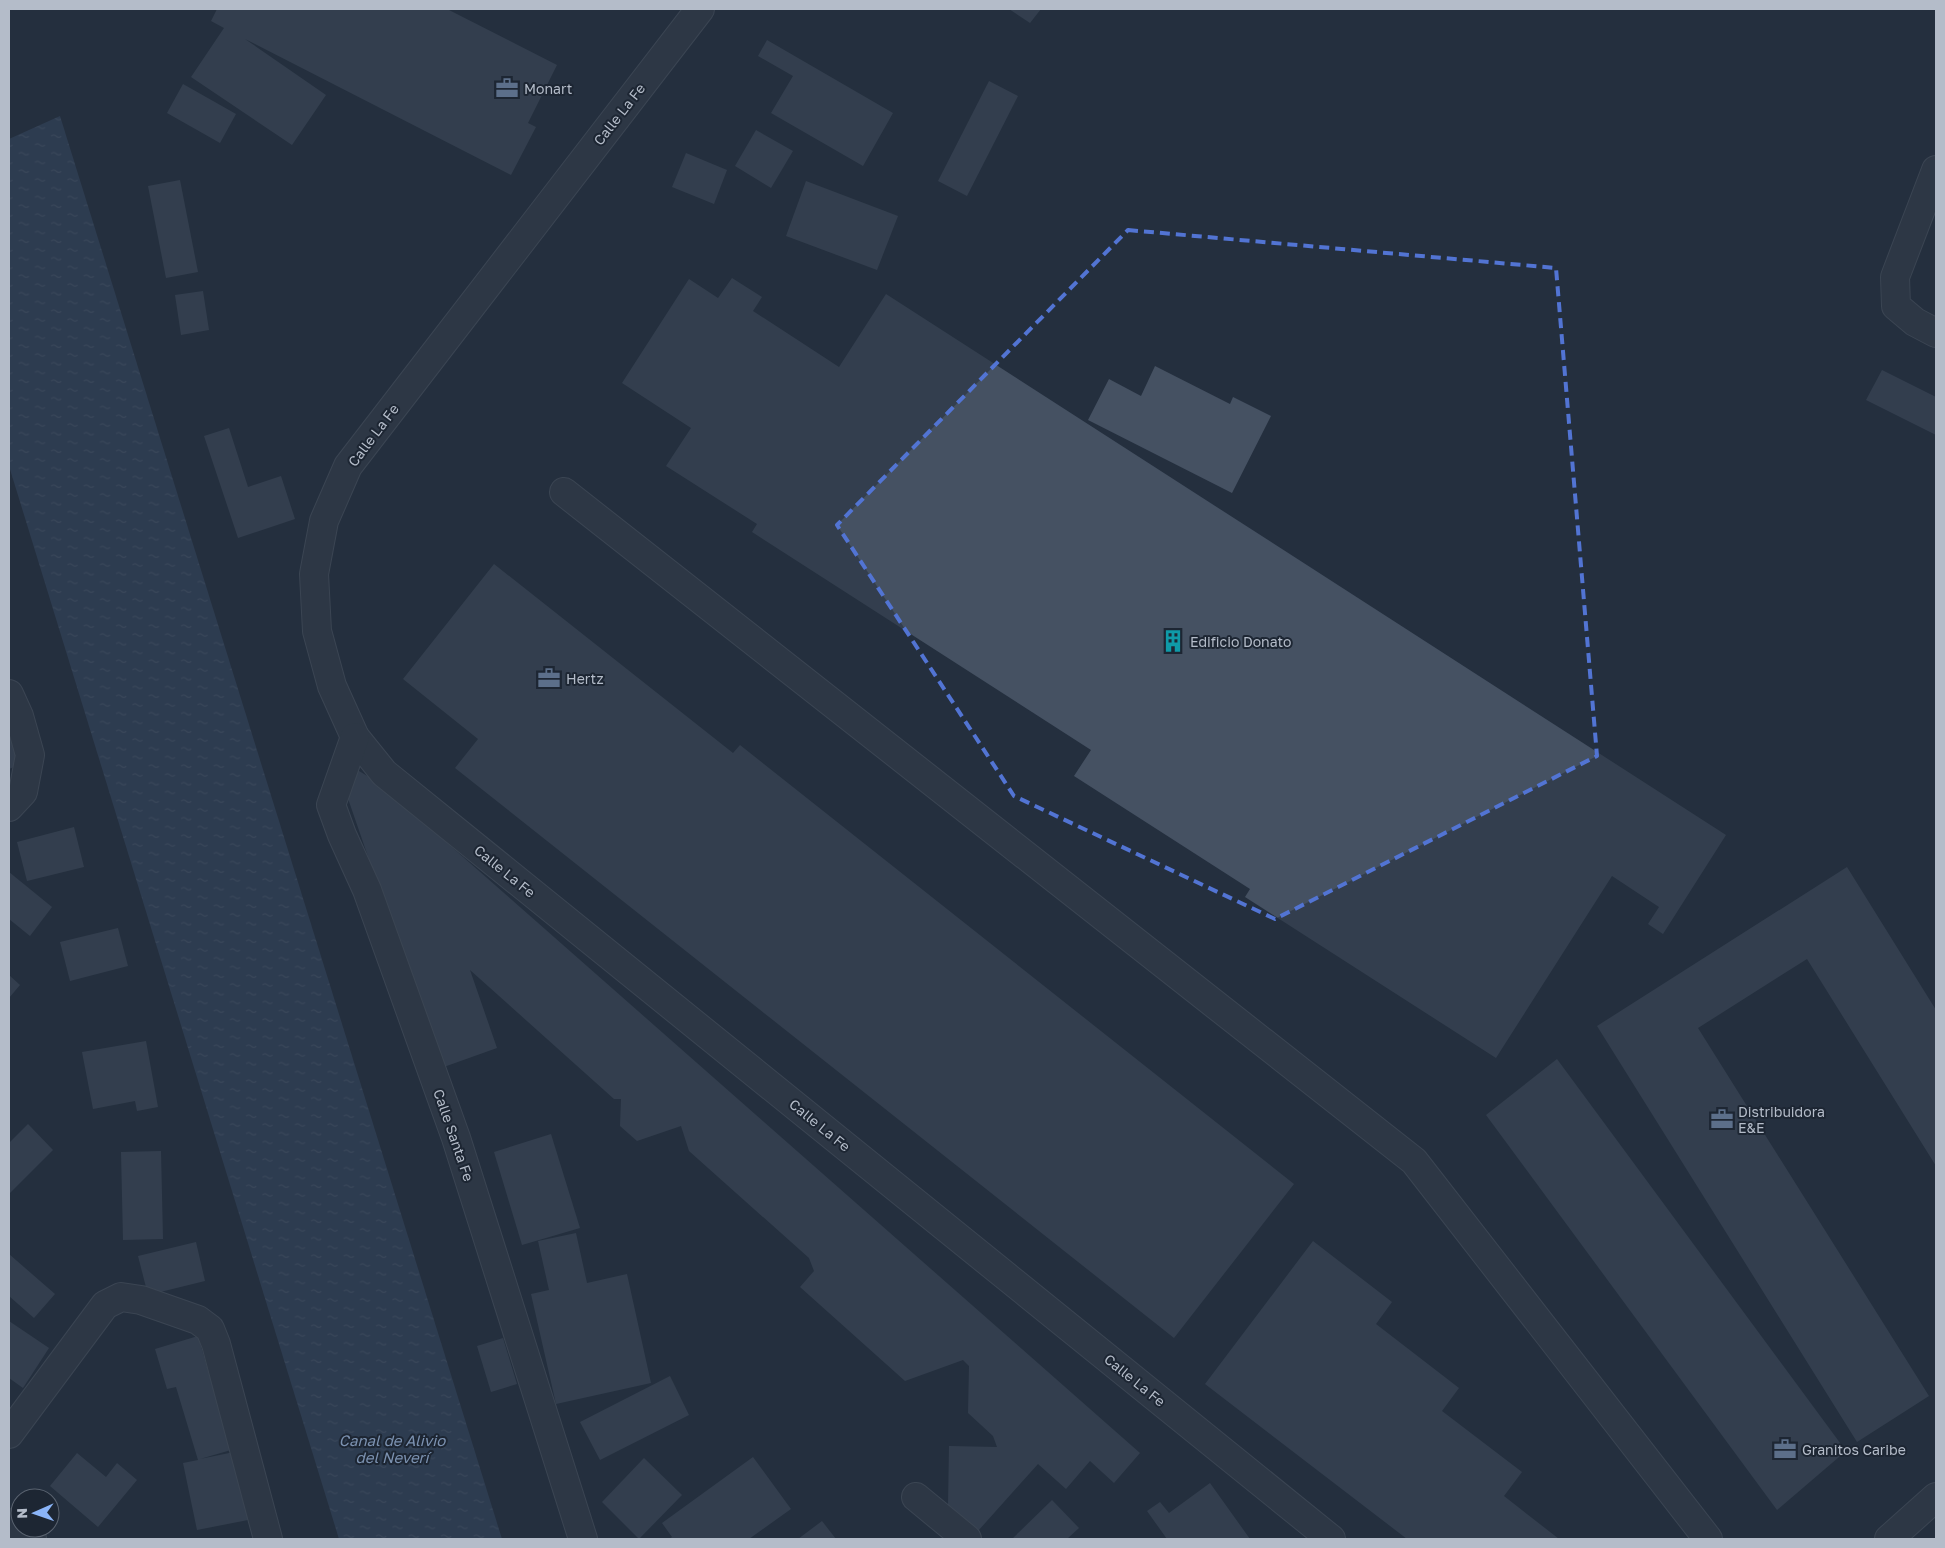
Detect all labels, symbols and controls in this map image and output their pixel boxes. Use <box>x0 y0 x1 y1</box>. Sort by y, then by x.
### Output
office icon: Monart <box>494 75 520 101</box>
place label: Monart <box>524 80 572 97</box>
street label: Calle La Fe <box>590 80 648 148</box>
street label: Calle La Fe <box>344 400 402 470</box>
building icon: Edificio Donato <box>1160 628 1186 654</box>
place label: Edificio Donato <box>1190 633 1292 650</box>
office icon: Hertz <box>536 665 562 691</box>
place label: Hertz <box>566 670 604 687</box>
street label: Calle La Fe <box>471 841 539 901</box>
street label: Calle Santa Fe <box>430 1087 478 1183</box>
street label: Calle La Fe <box>786 1095 854 1155</box>
place label: Distribuidora E&E <box>1738 1103 1825 1136</box>
office icon: Distribuidora E&E <box>1709 1106 1735 1132</box>
street label: Calle La Fe <box>1101 1350 1169 1410</box>
water label: Canal de Alivio del Neverí <box>339 1431 446 1466</box>
office icon: Granitos Caribe <box>1772 1436 1798 1462</box>
place label: Granitos Caribe <box>1802 1441 1906 1458</box>
north arrow <box>10 1488 60 1538</box>
text: N <box>13 1508 30 1519</box>

